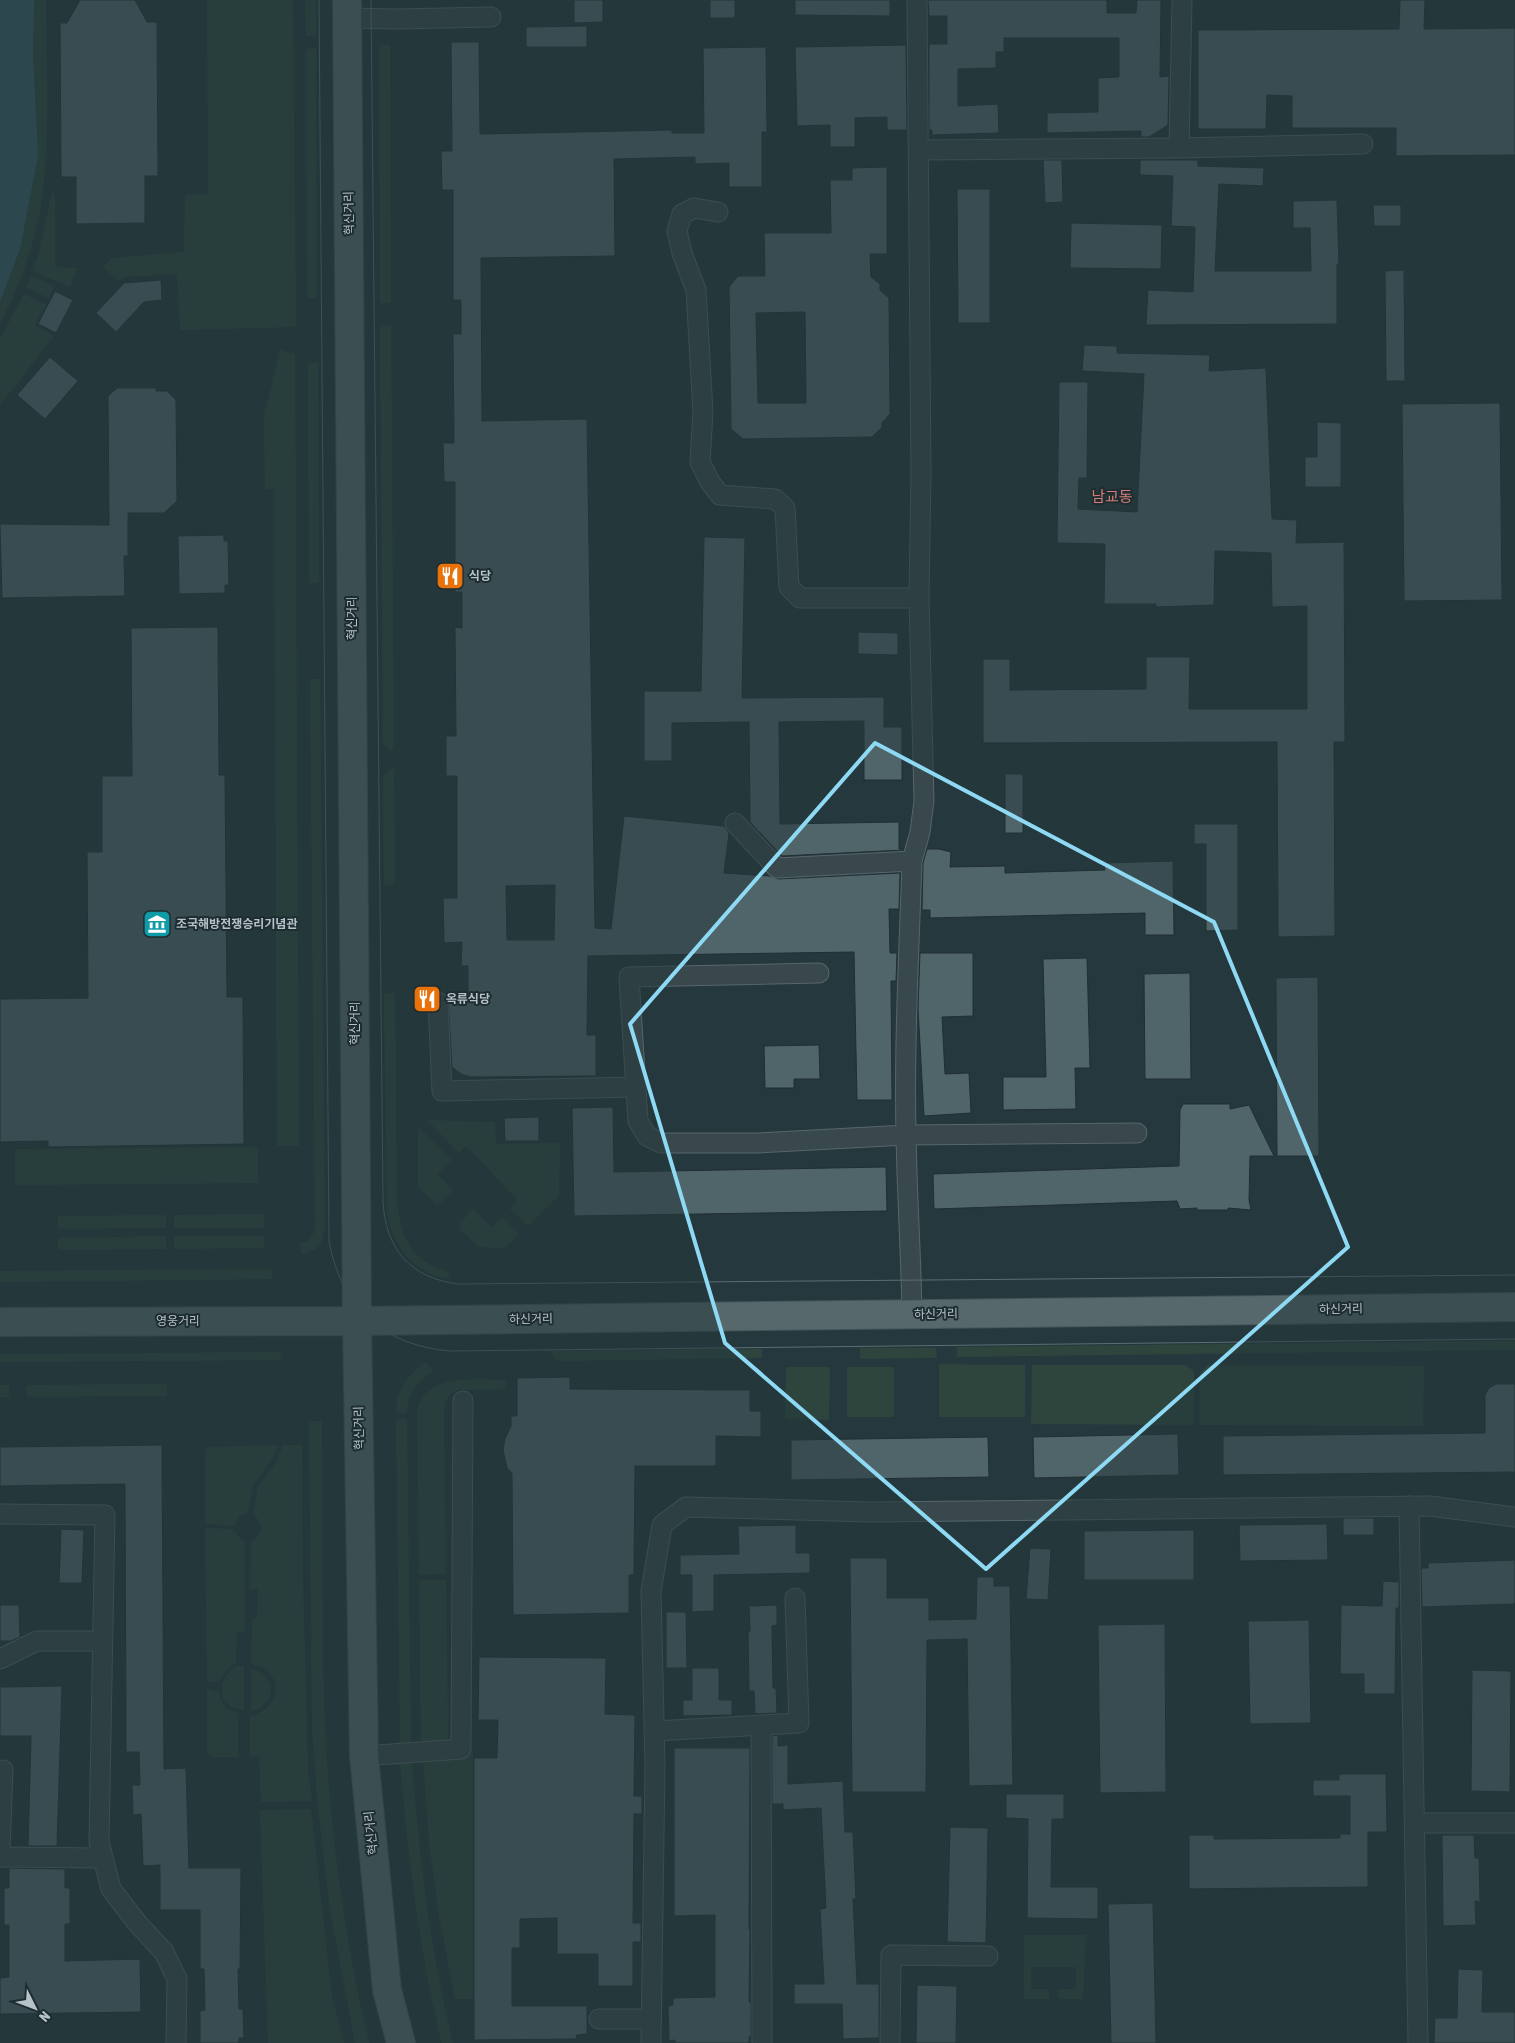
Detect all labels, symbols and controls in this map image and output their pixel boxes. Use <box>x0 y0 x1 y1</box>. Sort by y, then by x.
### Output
street label: 혁신거리 <box>342 191 356 235</box>
district label: 남교동 <box>1091 488 1133 505</box>
restaurant icon: 식당 <box>435 561 465 591</box>
place label: 식당 <box>469 569 491 583</box>
street label: 혁신거리 <box>345 596 359 640</box>
museum icon: 조국해방전쟁승리기념관 <box>142 909 172 939</box>
place label: 조국해방전쟁승리기념관 <box>176 917 297 931</box>
restaurant icon: 옥류식당 <box>412 984 442 1014</box>
place label: 옥류식당 <box>446 992 490 1006</box>
street label: 혁신거리 <box>348 1001 362 1045</box>
street label: 하신거리 <box>1319 1302 1363 1316</box>
street label: 하신거리 <box>914 1307 958 1321</box>
street label: 하신거리 <box>509 1312 553 1326</box>
street label: 영웅거리 <box>156 1314 200 1328</box>
street label: 혁신거리 <box>352 1406 366 1450</box>
street label: 혁신거리 <box>362 1810 380 1856</box>
north arrow <box>10 1983 60 2033</box>
text: N <box>36 2008 53 2025</box>

